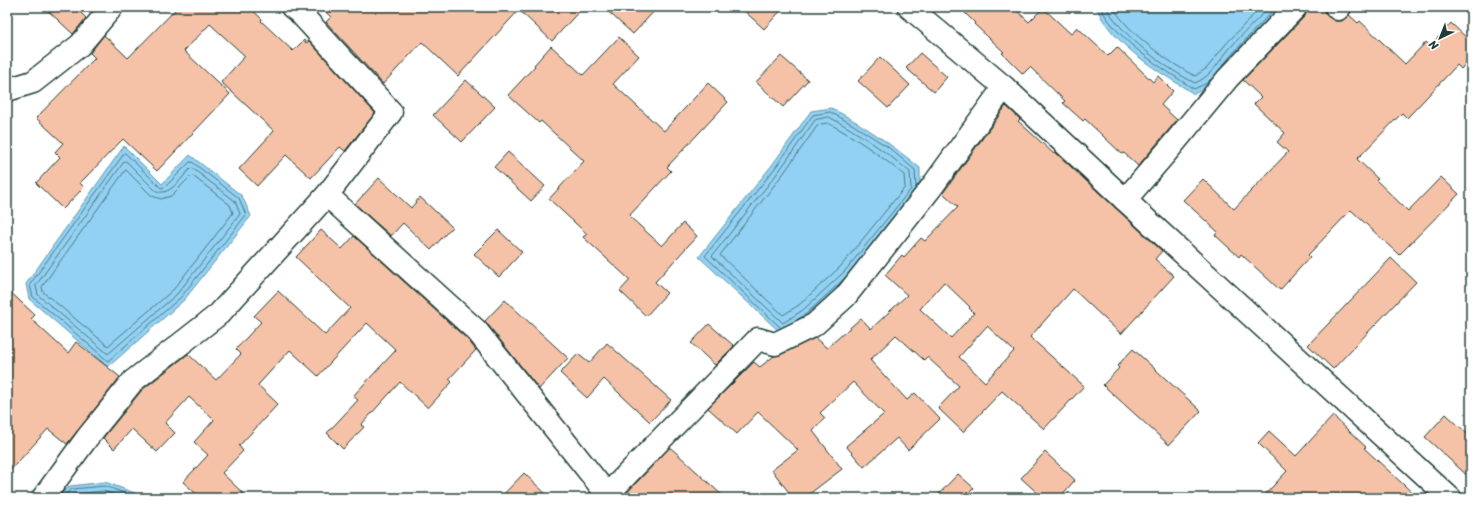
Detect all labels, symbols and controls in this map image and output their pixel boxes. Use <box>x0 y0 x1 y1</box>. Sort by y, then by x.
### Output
north arrow <box>1420 18 1460 58</box>
text: N <box>1424 35 1444 55</box>

